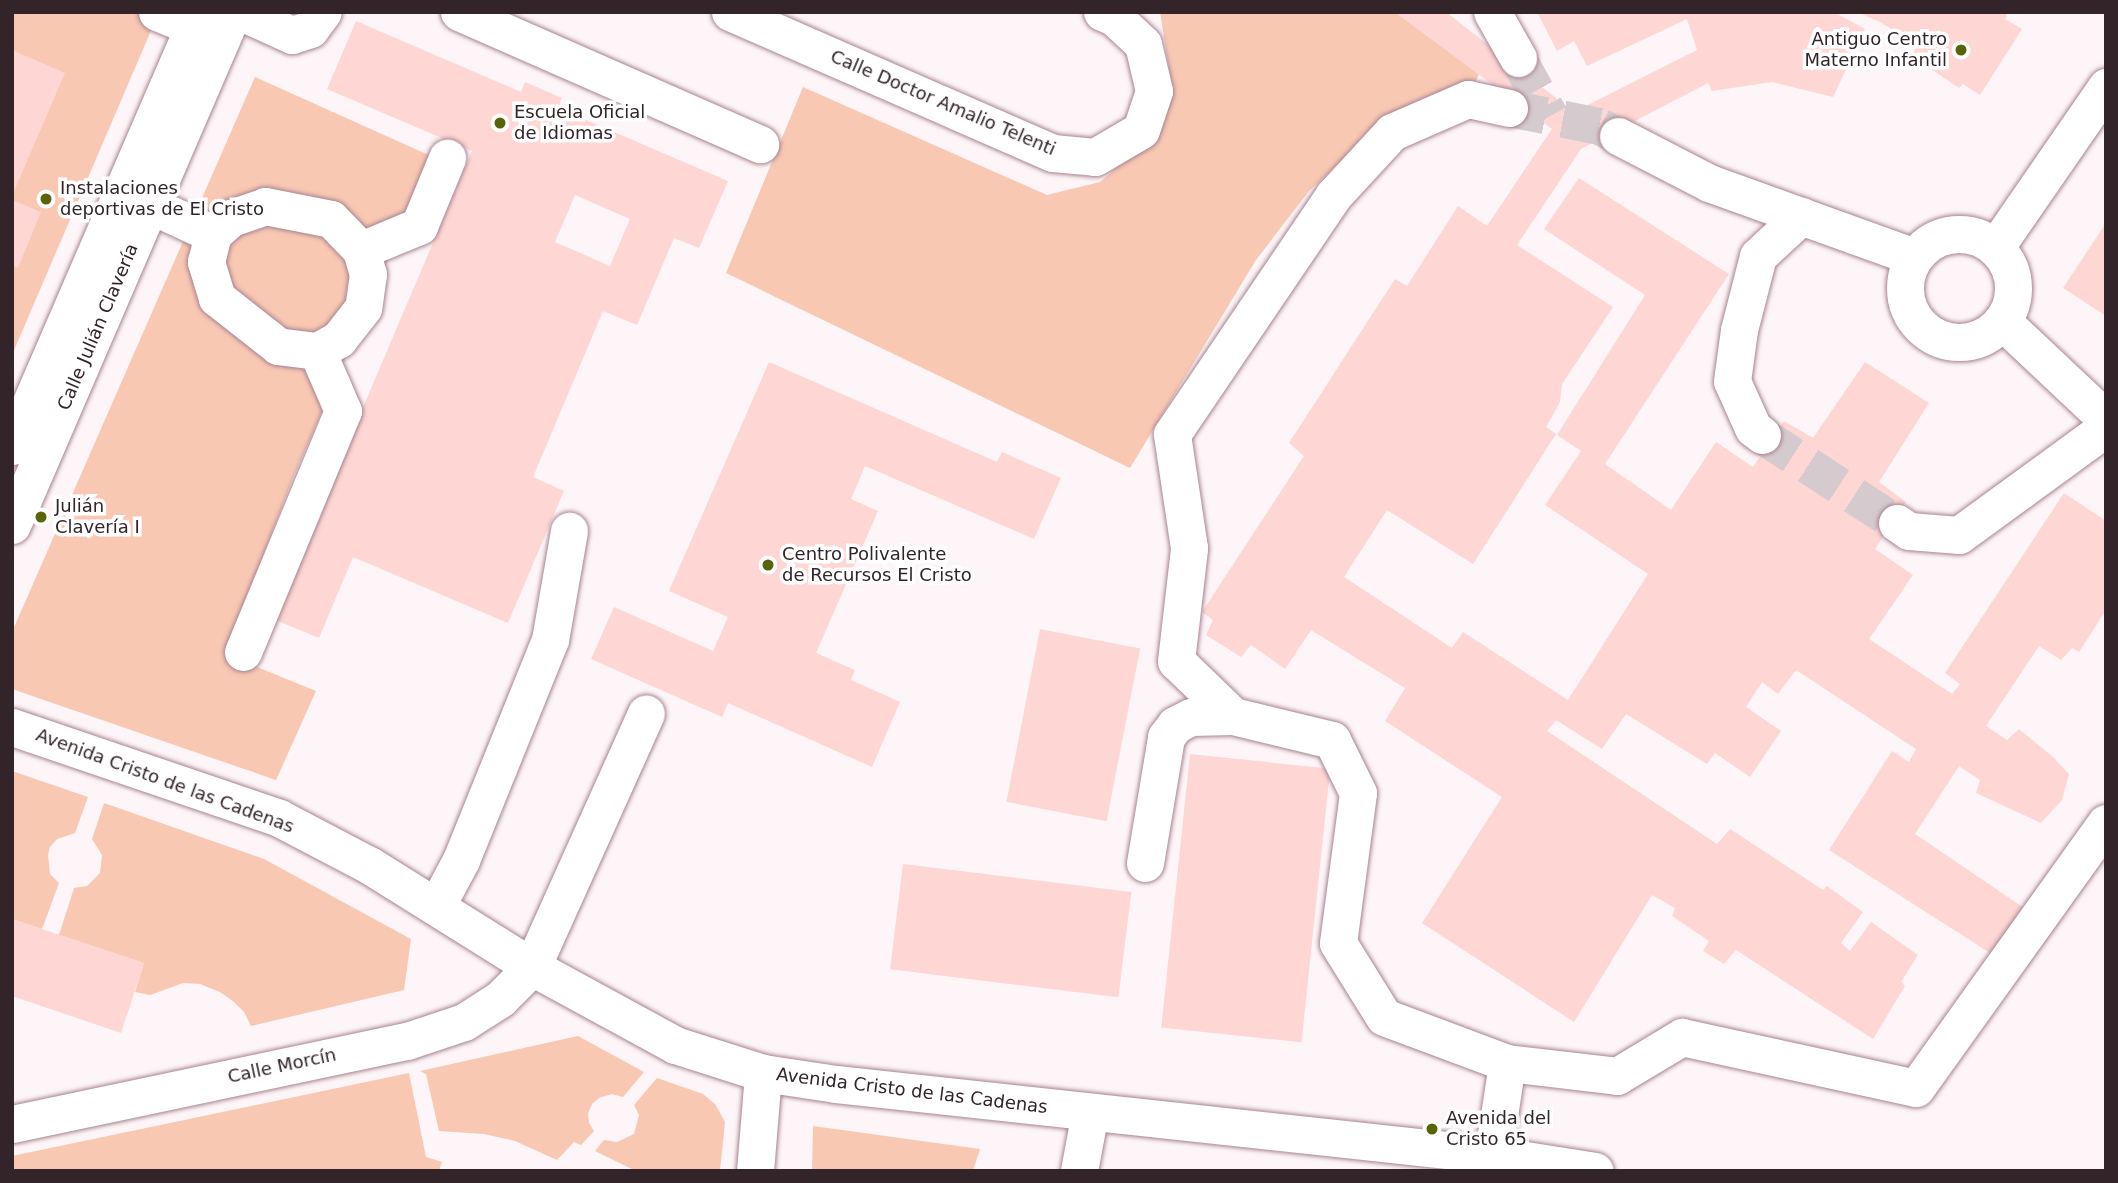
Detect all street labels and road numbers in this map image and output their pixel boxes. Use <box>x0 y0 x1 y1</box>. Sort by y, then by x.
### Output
street label: Calle Doctor Amalio Telenti <box>827 46 1059 160</box>
street label: Calle Julián Clavería <box>53 240 143 414</box>
street label: Avenida Cristo de las Cadenas <box>33 724 297 838</box>
street label: Calle Morcín <box>226 1044 338 1088</box>
street label: Avenida Cristo de las Cadenas <box>775 1064 1049 1118</box>

